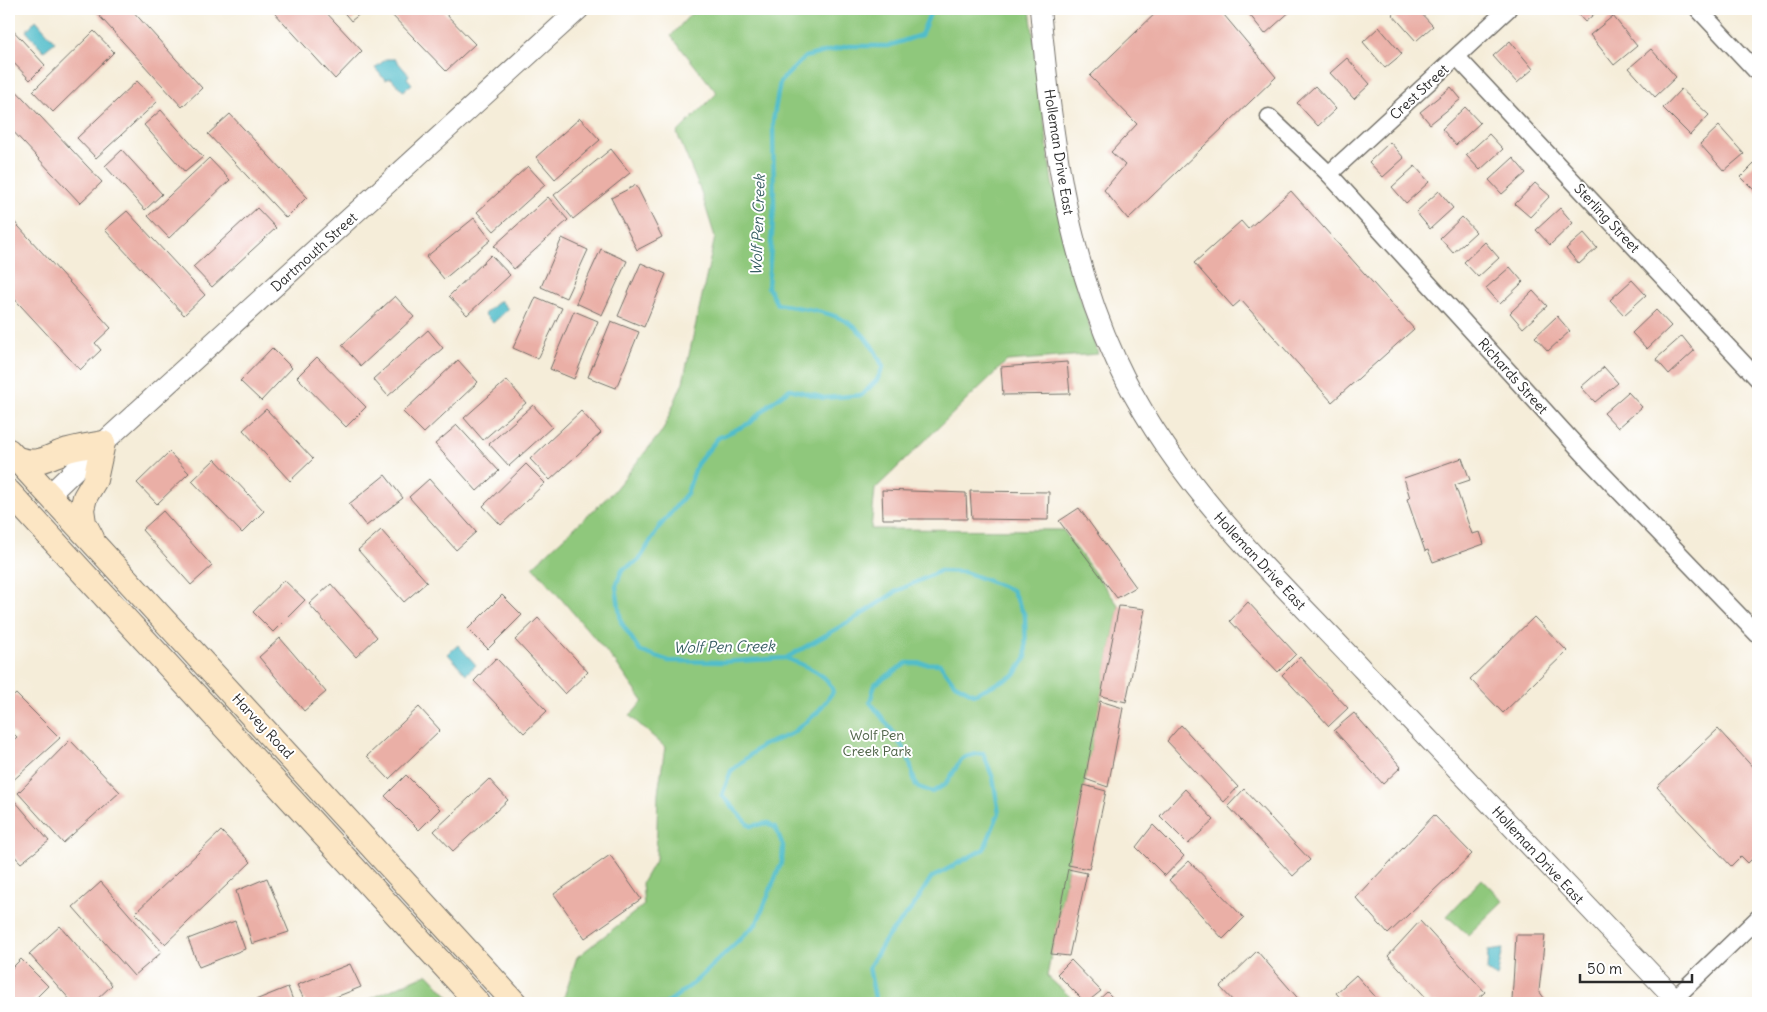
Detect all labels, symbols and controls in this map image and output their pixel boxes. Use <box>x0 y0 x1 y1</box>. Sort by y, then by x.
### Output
street label: Crest Street <box>1386 60 1452 124</box>
street label: Holleman Drive East <box>1040 88 1078 216</box>
water label: Wolf Pen Creek <box>746 173 769 276</box>
street label: Sterling Street <box>1570 180 1644 257</box>
street label: Dartmouth Street <box>267 208 361 296</box>
street label: Richards Street <box>1474 334 1552 418</box>
street label: Holleman Drive East <box>1210 508 1310 614</box>
water label: Wolf Pen Creek <box>673 636 776 657</box>
street label: Harvey Road <box>228 690 298 762</box>
park label: Wolf Pen Creek Park <box>843 726 911 760</box>
street label: Holleman Drive East <box>1488 802 1588 908</box>
scale bar <box>1580 952 1692 984</box>
text: 50 m <box>1587 959 1622 978</box>

